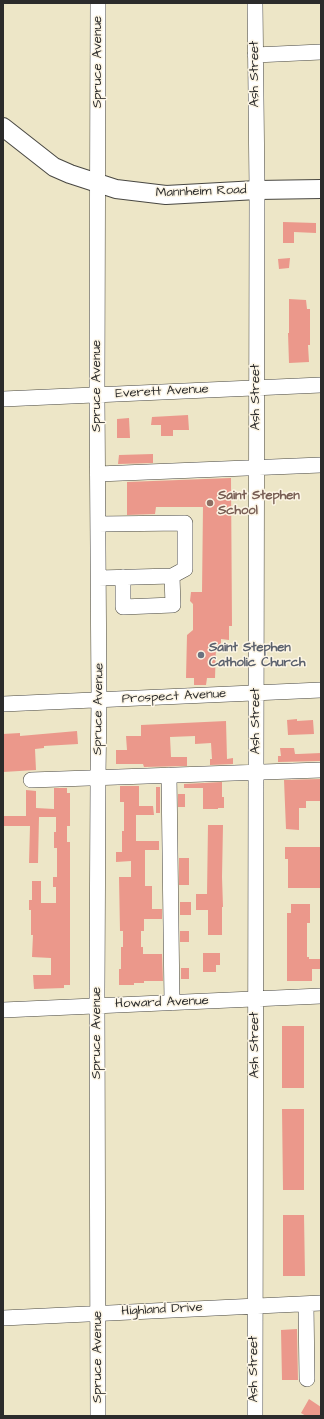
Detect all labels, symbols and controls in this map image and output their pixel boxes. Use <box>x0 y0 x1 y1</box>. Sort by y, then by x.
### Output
street label: Spruce Avenue <box>90 16 106 108</box>
street label: Ash Street <box>247 41 263 107</box>
street label: Mannheim Road <box>155 183 247 201</box>
street label: Spruce Avenue <box>89 340 105 432</box>
street label: Ash Street <box>248 364 264 430</box>
street label: Everett Avenue <box>115 382 209 402</box>
place label: Saint Stephen School <box>218 488 300 519</box>
marker: Saint Stephen School <box>205 498 215 508</box>
place label: Saint Stephen Catholic Church <box>209 640 305 671</box>
marker: Saint Stephen Catholic Church <box>196 650 206 660</box>
street label: Spruce Avenue <box>90 663 108 755</box>
street label: Prospect Avenue <box>121 686 227 708</box>
street label: Ash Street <box>248 688 264 754</box>
street label: Spruce Avenue <box>89 987 105 1079</box>
street label: Howard Avenue <box>115 994 209 1012</box>
street label: Ash Street <box>247 1012 263 1078</box>
street label: Highland Drive <box>121 1300 203 1320</box>
street label: Spruce Avenue <box>90 1311 106 1403</box>
street label: Ash Street <box>246 1336 262 1402</box>

